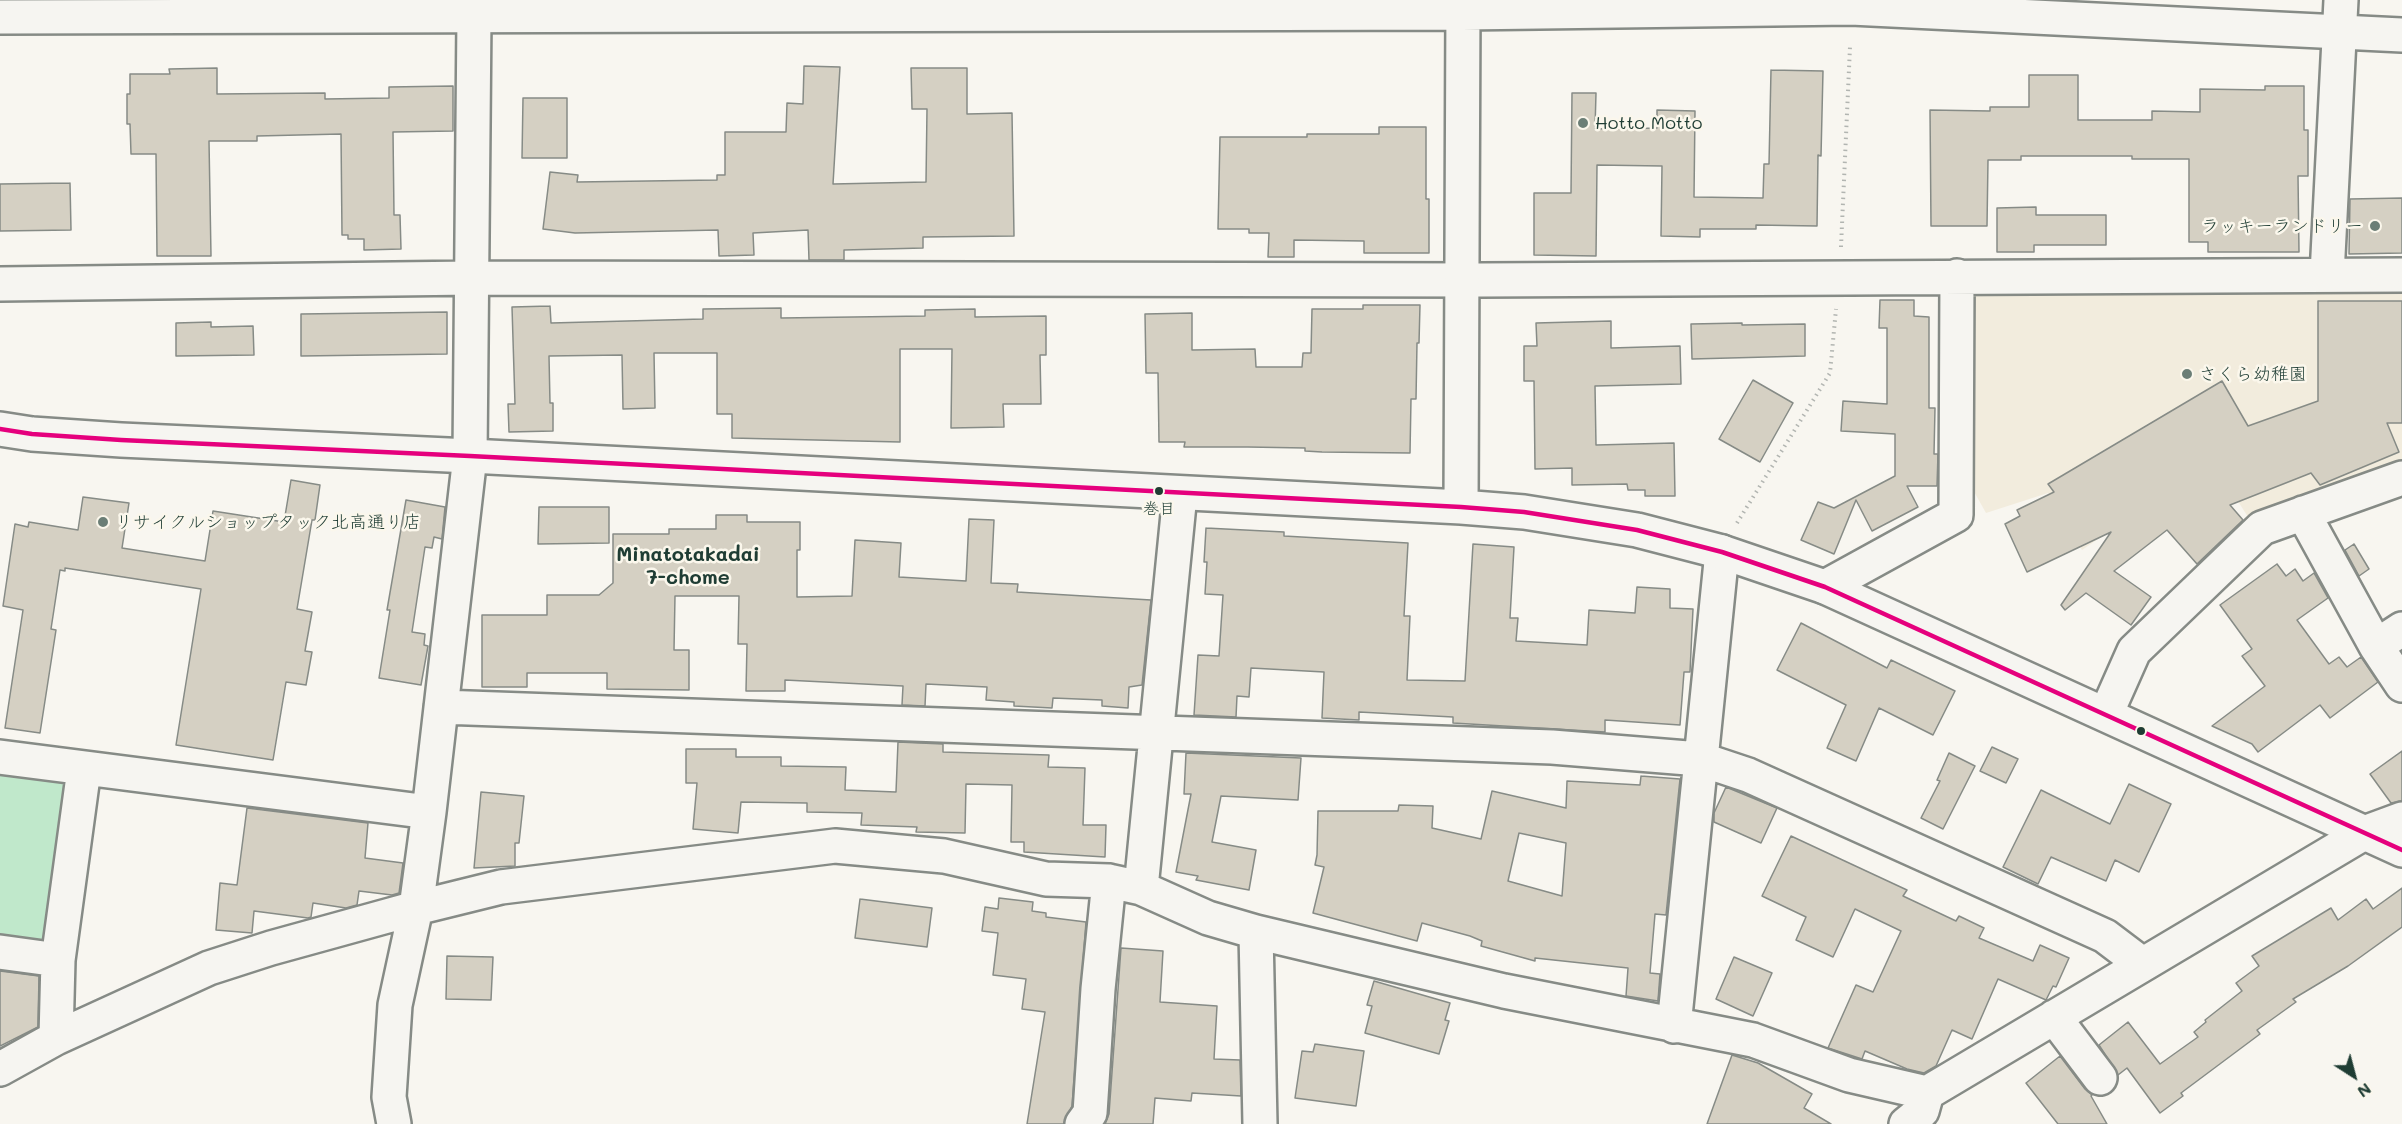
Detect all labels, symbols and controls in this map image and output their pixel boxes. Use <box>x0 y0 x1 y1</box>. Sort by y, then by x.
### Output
place label: Hotto Motto <box>1595 112 1702 134</box>
marker: Hotto Motto <box>1576 116 1590 130</box>
place label: ラッキーランドリー <box>2201 215 2363 237</box>
marker: ラッキーランドリー <box>2368 219 2382 233</box>
place label: さくら幼稚園 <box>2199 363 2307 385</box>
marker: さくら幼稚園 <box>2180 367 2194 381</box>
marker: 巻目 <box>1153 485 1165 497</box>
place label: 巻目 <box>1143 499 1175 519</box>
place label: リサイクルショップタック北高通り店 <box>115 511 421 533</box>
marker: リサイクルショップタック北高通り店 <box>96 515 110 529</box>
district label: Minatotakadai 7-chome <box>616 543 760 590</box>
unlabelled marker <box>2135 725 2147 737</box>
north arrow <box>2324 1046 2384 1106</box>
text: N <box>2354 1079 2376 1103</box>

